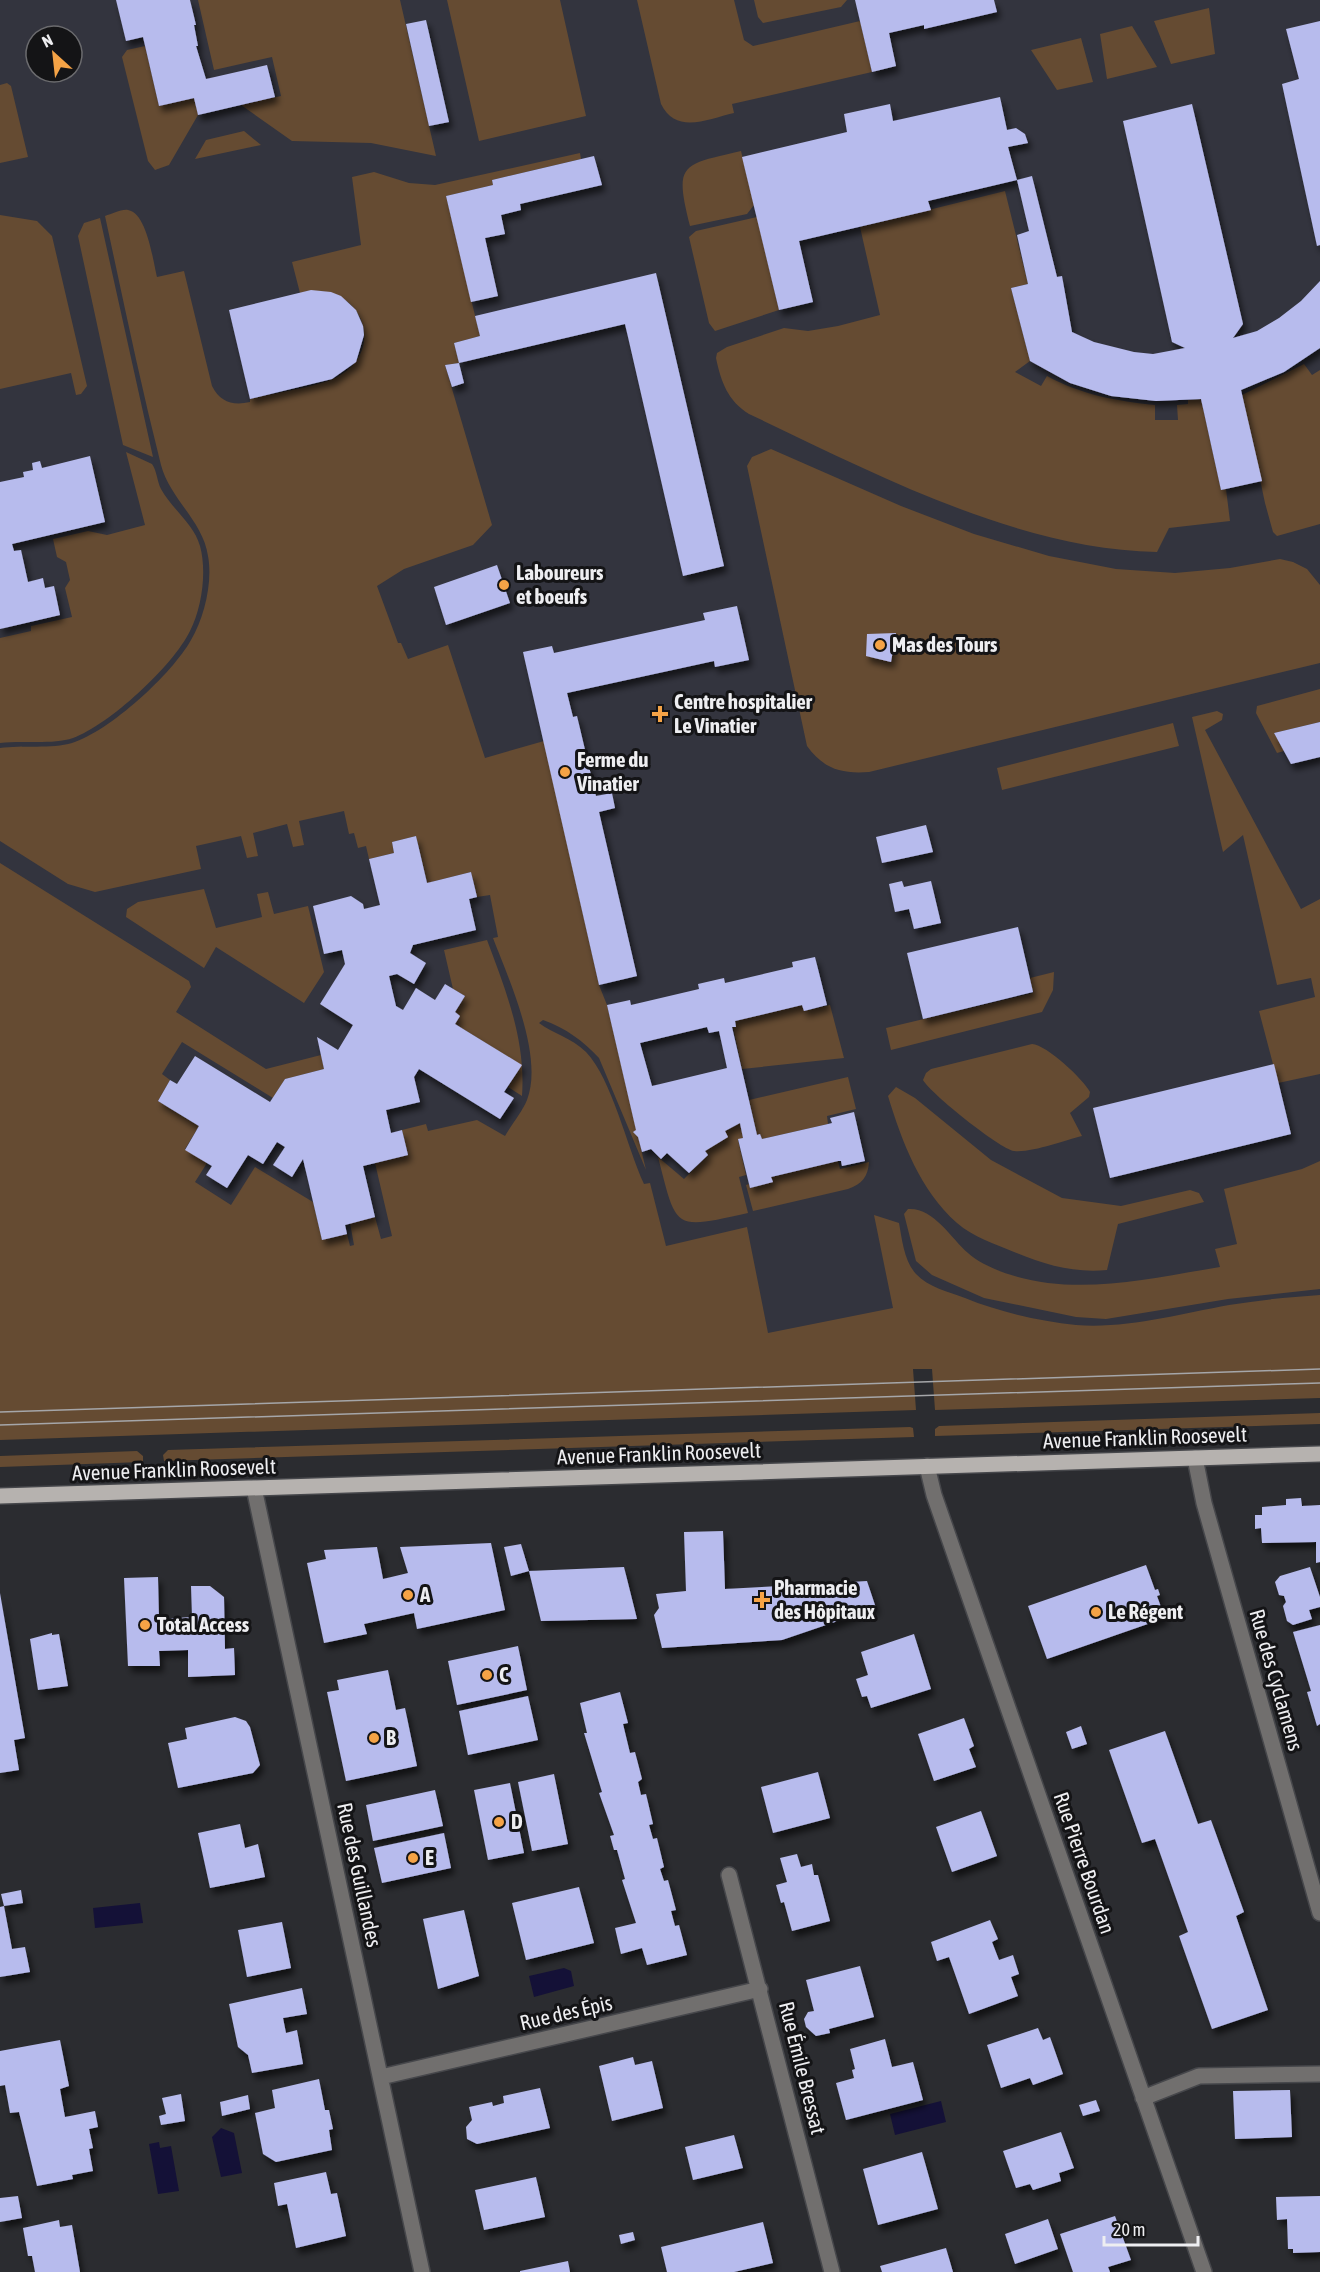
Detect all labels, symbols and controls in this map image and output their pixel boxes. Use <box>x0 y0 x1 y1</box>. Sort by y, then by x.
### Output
north arrow <box>24 24 84 84</box>
text: N <box>39 30 55 51</box>
place label: Laboureurs et boeufs <box>516 560 604 608</box>
marker: Laboureurs et boeufs <box>497 578 511 592</box>
place label: Mas des Tours <box>892 632 998 656</box>
marker: Mas des Tours <box>873 638 887 652</box>
place label: Centre hospitalier Le Vinatier <box>674 689 813 737</box>
marker: Centre hospitalier Le Vinatier <box>651 705 669 723</box>
place label: Ferme du Vinatier <box>576 747 648 795</box>
marker: Ferme du Vinatier <box>558 765 572 779</box>
street label: Avenue Franklin Roosevelt <box>1043 1421 1247 1453</box>
street label: Avenue Franklin Roosevelt <box>557 1437 761 1469</box>
street label: Avenue Franklin Roosevelt <box>72 1453 276 1485</box>
place label: Pharmacie des Hôpitaux <box>774 1575 876 1623</box>
place label: A <box>419 1582 431 1606</box>
marker: A <box>401 1588 415 1602</box>
marker: Pharmacie des Hôpitaux <box>755 1593 769 1607</box>
place label: Le Régent <box>1108 1599 1183 1623</box>
marker: Le Régent <box>1089 1605 1103 1619</box>
street label: Rue des Cyclamens <box>1245 1606 1309 1753</box>
place label: Total Access <box>157 1612 250 1636</box>
marker: Total Access <box>138 1618 152 1632</box>
place label: C <box>499 1662 509 1686</box>
marker: C <box>480 1668 494 1682</box>
place label: B <box>386 1725 396 1749</box>
marker: B <box>367 1731 381 1745</box>
street label: Rue Pierre Bourdan <box>1049 1789 1120 1937</box>
street label: Rue des Guillandes <box>333 1800 387 1949</box>
place label: D <box>511 1809 523 1833</box>
marker: D <box>492 1815 506 1829</box>
place label: E <box>425 1845 434 1869</box>
marker: E <box>406 1851 420 1865</box>
street label: Rue des Épis <box>517 1990 614 2034</box>
street label: Rue Émile Bressat <box>775 1999 831 2137</box>
scale bar <box>1104 2209 1198 2247</box>
text: 20 m <box>1113 2219 1145 2240</box>

